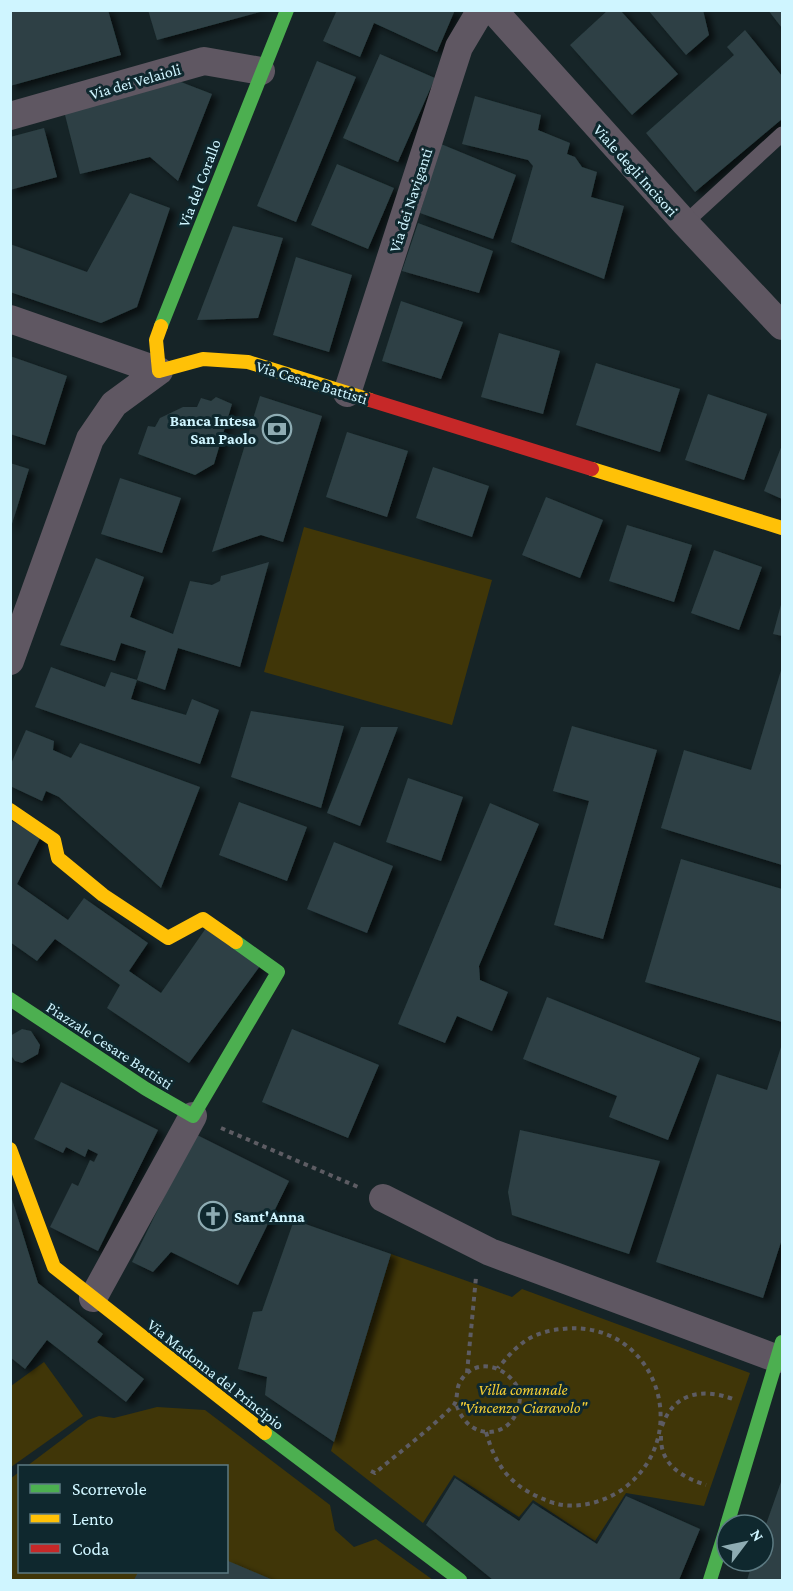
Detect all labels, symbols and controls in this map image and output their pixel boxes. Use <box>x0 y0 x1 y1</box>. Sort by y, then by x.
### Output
street label: Via dei Velaioli <box>88 60 183 103</box>
street label: Viale degli Incisori <box>589 121 681 220</box>
street label: Via del Corallo <box>175 137 224 229</box>
street label: Via dei Naviganti <box>386 146 436 255</box>
street label: Via Cesare Battisti <box>254 357 370 408</box>
place label: Banca Intesa San Paolo <box>170 412 256 447</box>
bank icon: Banca Intesa San Paolo <box>261 413 293 445</box>
street label: Piazzale Cesare Battisti <box>43 998 176 1093</box>
church icon: Sant'Anna <box>197 1200 229 1232</box>
place label: Sant'Anna <box>234 1208 305 1225</box>
street label: Via Madonna del Principio <box>143 1316 287 1434</box>
park label: Villa comunale "Vincenzo Ciaravolo" <box>459 1381 589 1416</box>
legend <box>18 1465 228 1573</box>
text: Scorrevole <box>72 1479 147 1499</box>
text: Lento <box>72 1509 113 1529</box>
north arrow <box>715 1513 775 1573</box>
text: N <box>747 1526 767 1545</box>
text: Coda <box>72 1539 109 1559</box>

